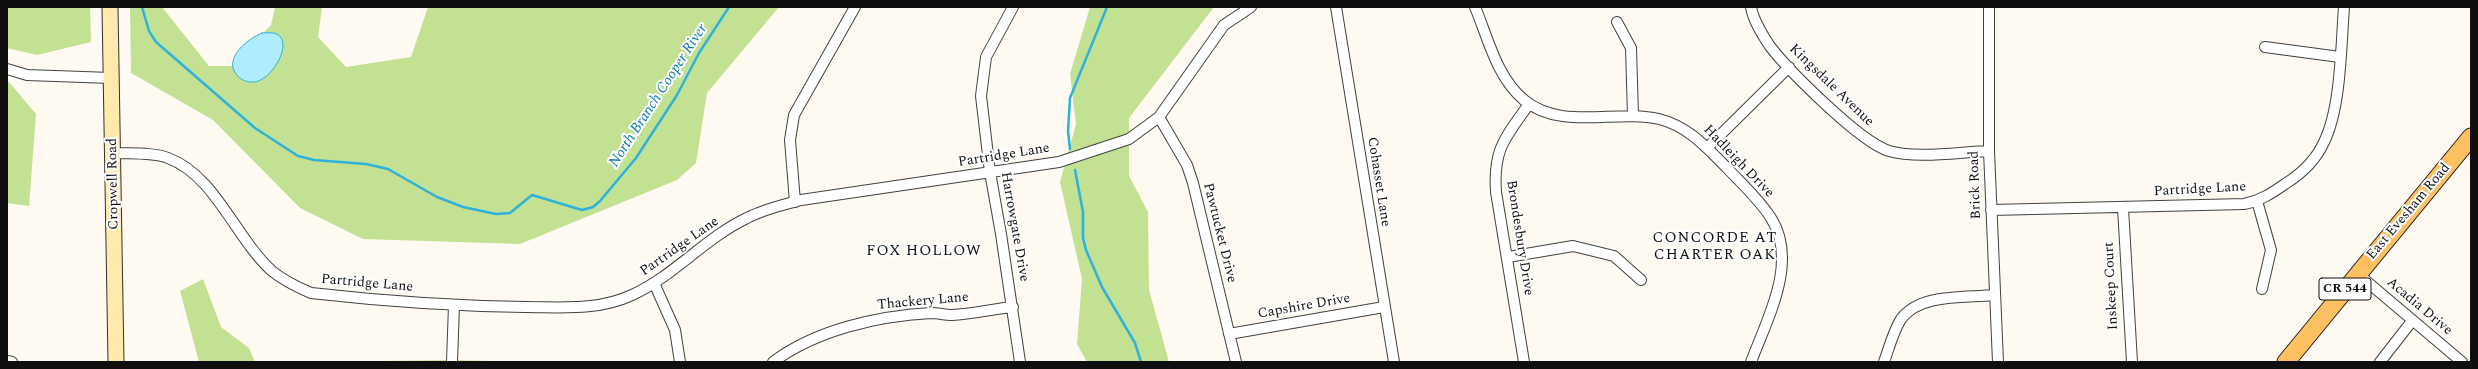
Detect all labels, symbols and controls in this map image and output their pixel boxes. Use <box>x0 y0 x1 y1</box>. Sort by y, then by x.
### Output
water label: North Branch Cooper River <box>606 21 712 171</box>
street label: Kingsdale Avenue <box>1785 41 1877 131</box>
street label: Hadleigh Drive <box>1699 122 1777 202</box>
street label: Cohasset Lane <box>1363 136 1393 228</box>
street label: Cropwell Road <box>105 138 123 230</box>
street label: Partridge Lane <box>957 140 1051 172</box>
street label: Brick Road <box>1966 150 1986 220</box>
street label: East Evesham Road <box>2364 160 2454 264</box>
street label: Harrowgate Drive <box>996 171 1032 283</box>
street label: Brondesbury Drive <box>1502 179 1536 297</box>
street label: Partridge Lane <box>2153 179 2247 201</box>
street label: Pawtucket Drive <box>1198 181 1240 285</box>
street label: Partridge Lane <box>637 214 723 280</box>
district label: CONCORDE AT CHARTER OAK <box>1653 230 1777 265</box>
street label: Inskeep Court <box>2101 241 2123 331</box>
district label: FOX HOLLOW <box>866 243 982 261</box>
street label: Partridge Lane <box>320 272 414 296</box>
street label: Acadia Drive <box>2383 275 2455 339</box>
road number: CR 544 <box>2319 278 2371 300</box>
street label: Thackery Lane <box>877 290 969 314</box>
street label: Capshire Drive <box>1256 291 1352 323</box>

